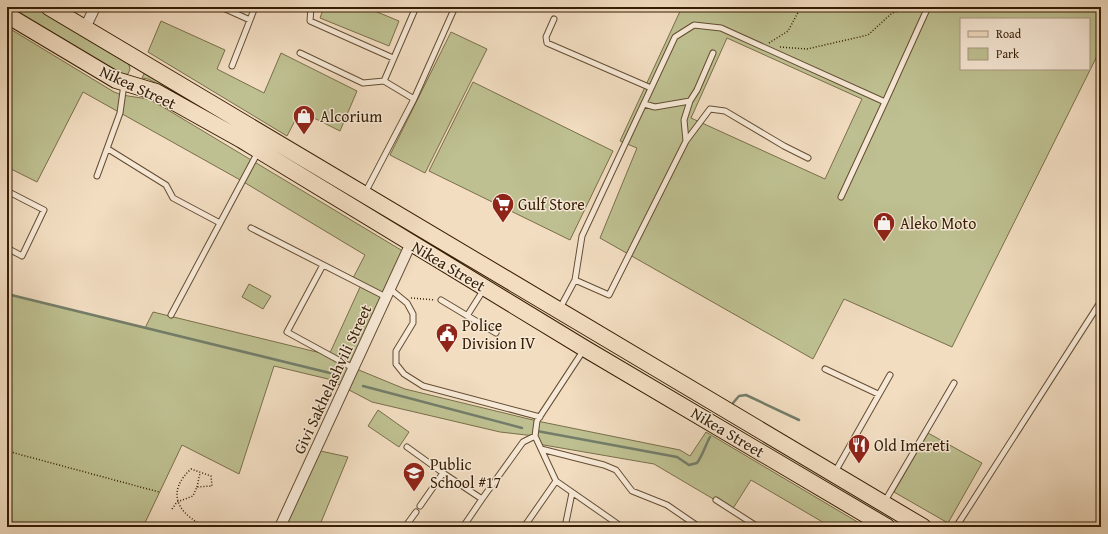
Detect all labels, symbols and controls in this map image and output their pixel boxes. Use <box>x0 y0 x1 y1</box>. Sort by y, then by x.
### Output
legend <box>960 18 1090 70</box>
text: Road <box>996 25 1022 42</box>
text: Park <box>996 45 1020 62</box>
street label: Nikea Street <box>96 59 180 115</box>
shop icon: Alcorium <box>291 103 317 136</box>
place label: Alcorium <box>320 104 382 128</box>
supermarket icon: Gulf Store <box>490 191 516 224</box>
place label: Gulf Store <box>518 192 585 216</box>
shop icon: Aleko Moto <box>871 210 897 243</box>
place label: Aleko Moto <box>900 211 976 235</box>
street label: Nikea Street <box>408 235 491 298</box>
street label: Givi Sakhelashvili Street <box>287 300 377 458</box>
place label: Police Division IV <box>462 313 536 355</box>
public building icon: Police Division IV <box>434 321 460 354</box>
street label: Nikea Street <box>687 401 770 464</box>
restaurant icon: Old Imereti <box>846 432 872 465</box>
place label: Old Imereti <box>874 433 950 457</box>
place label: Public School #17 <box>430 452 501 494</box>
school or university icon: Public School #17 <box>401 460 427 493</box>

